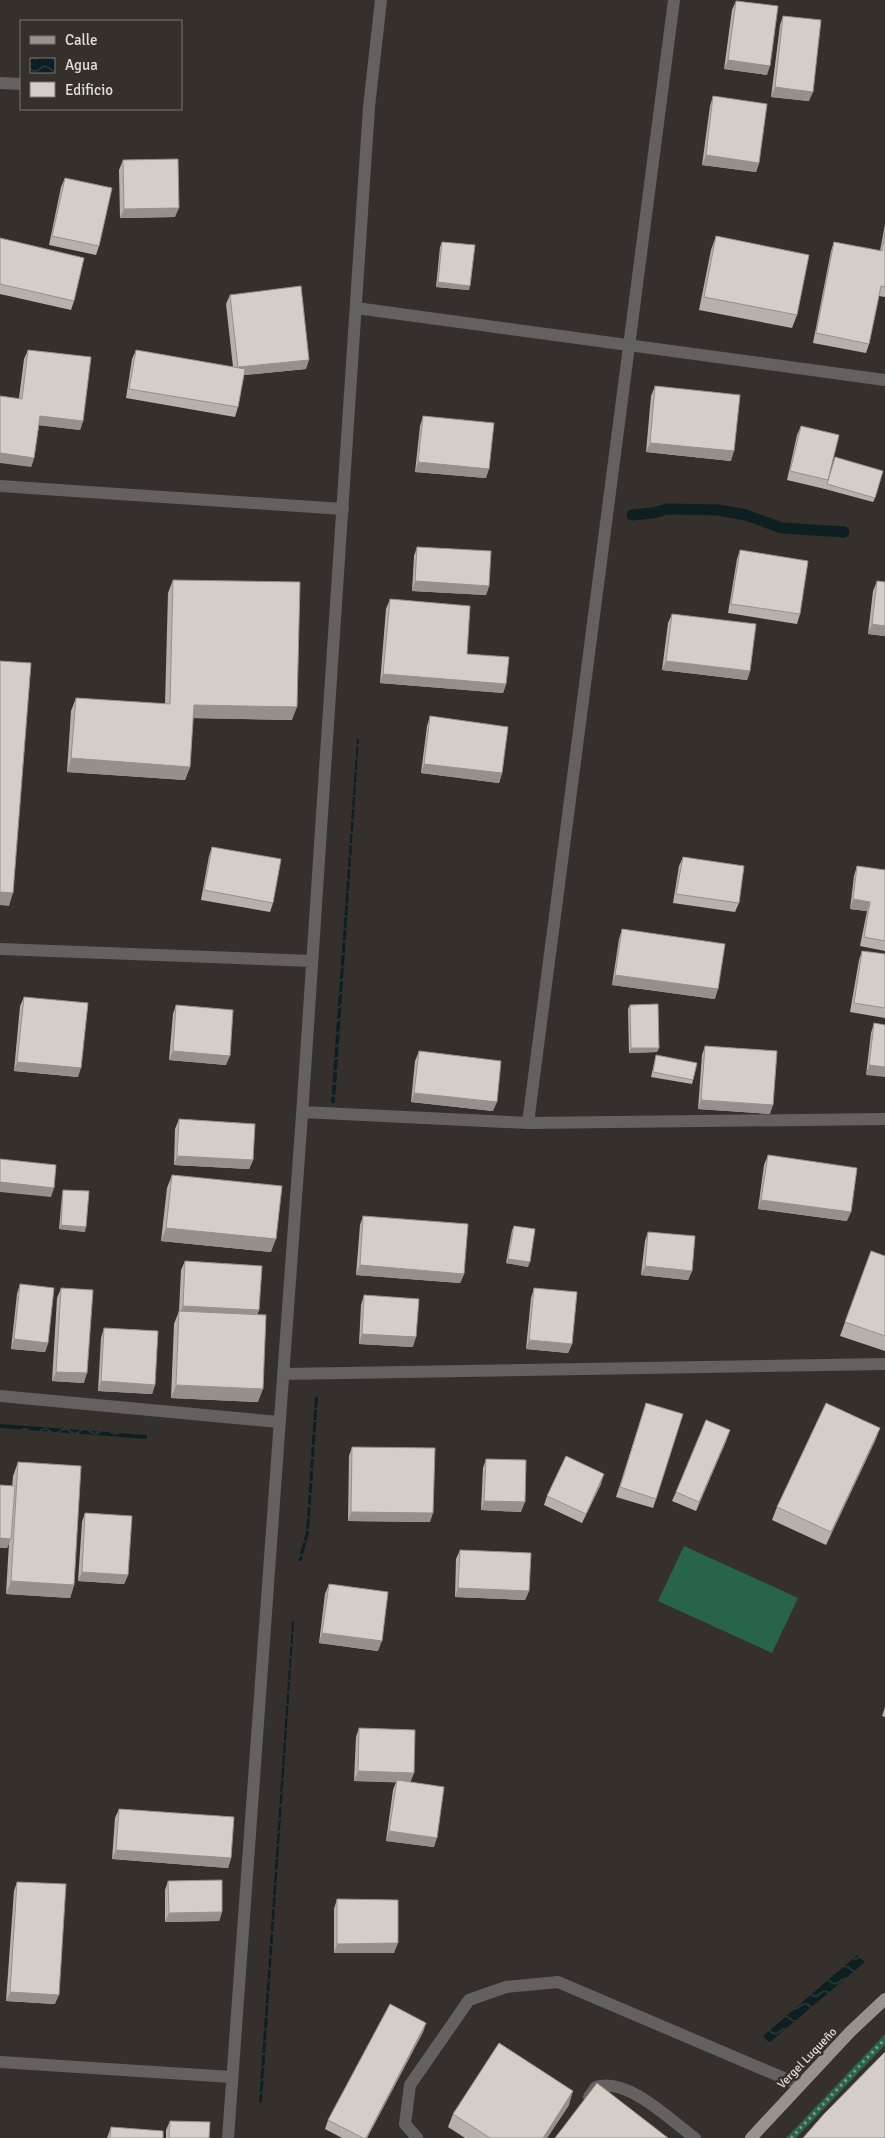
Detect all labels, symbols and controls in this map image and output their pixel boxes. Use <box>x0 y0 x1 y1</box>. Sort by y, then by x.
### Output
legend <box>20 20 182 110</box>
text: Calle <box>65 31 98 49</box>
text: Agua <box>65 56 98 74</box>
text: Edificio <box>65 81 113 99</box>
street label: Vergel Luqueño <box>774 2025 840 2092</box>

